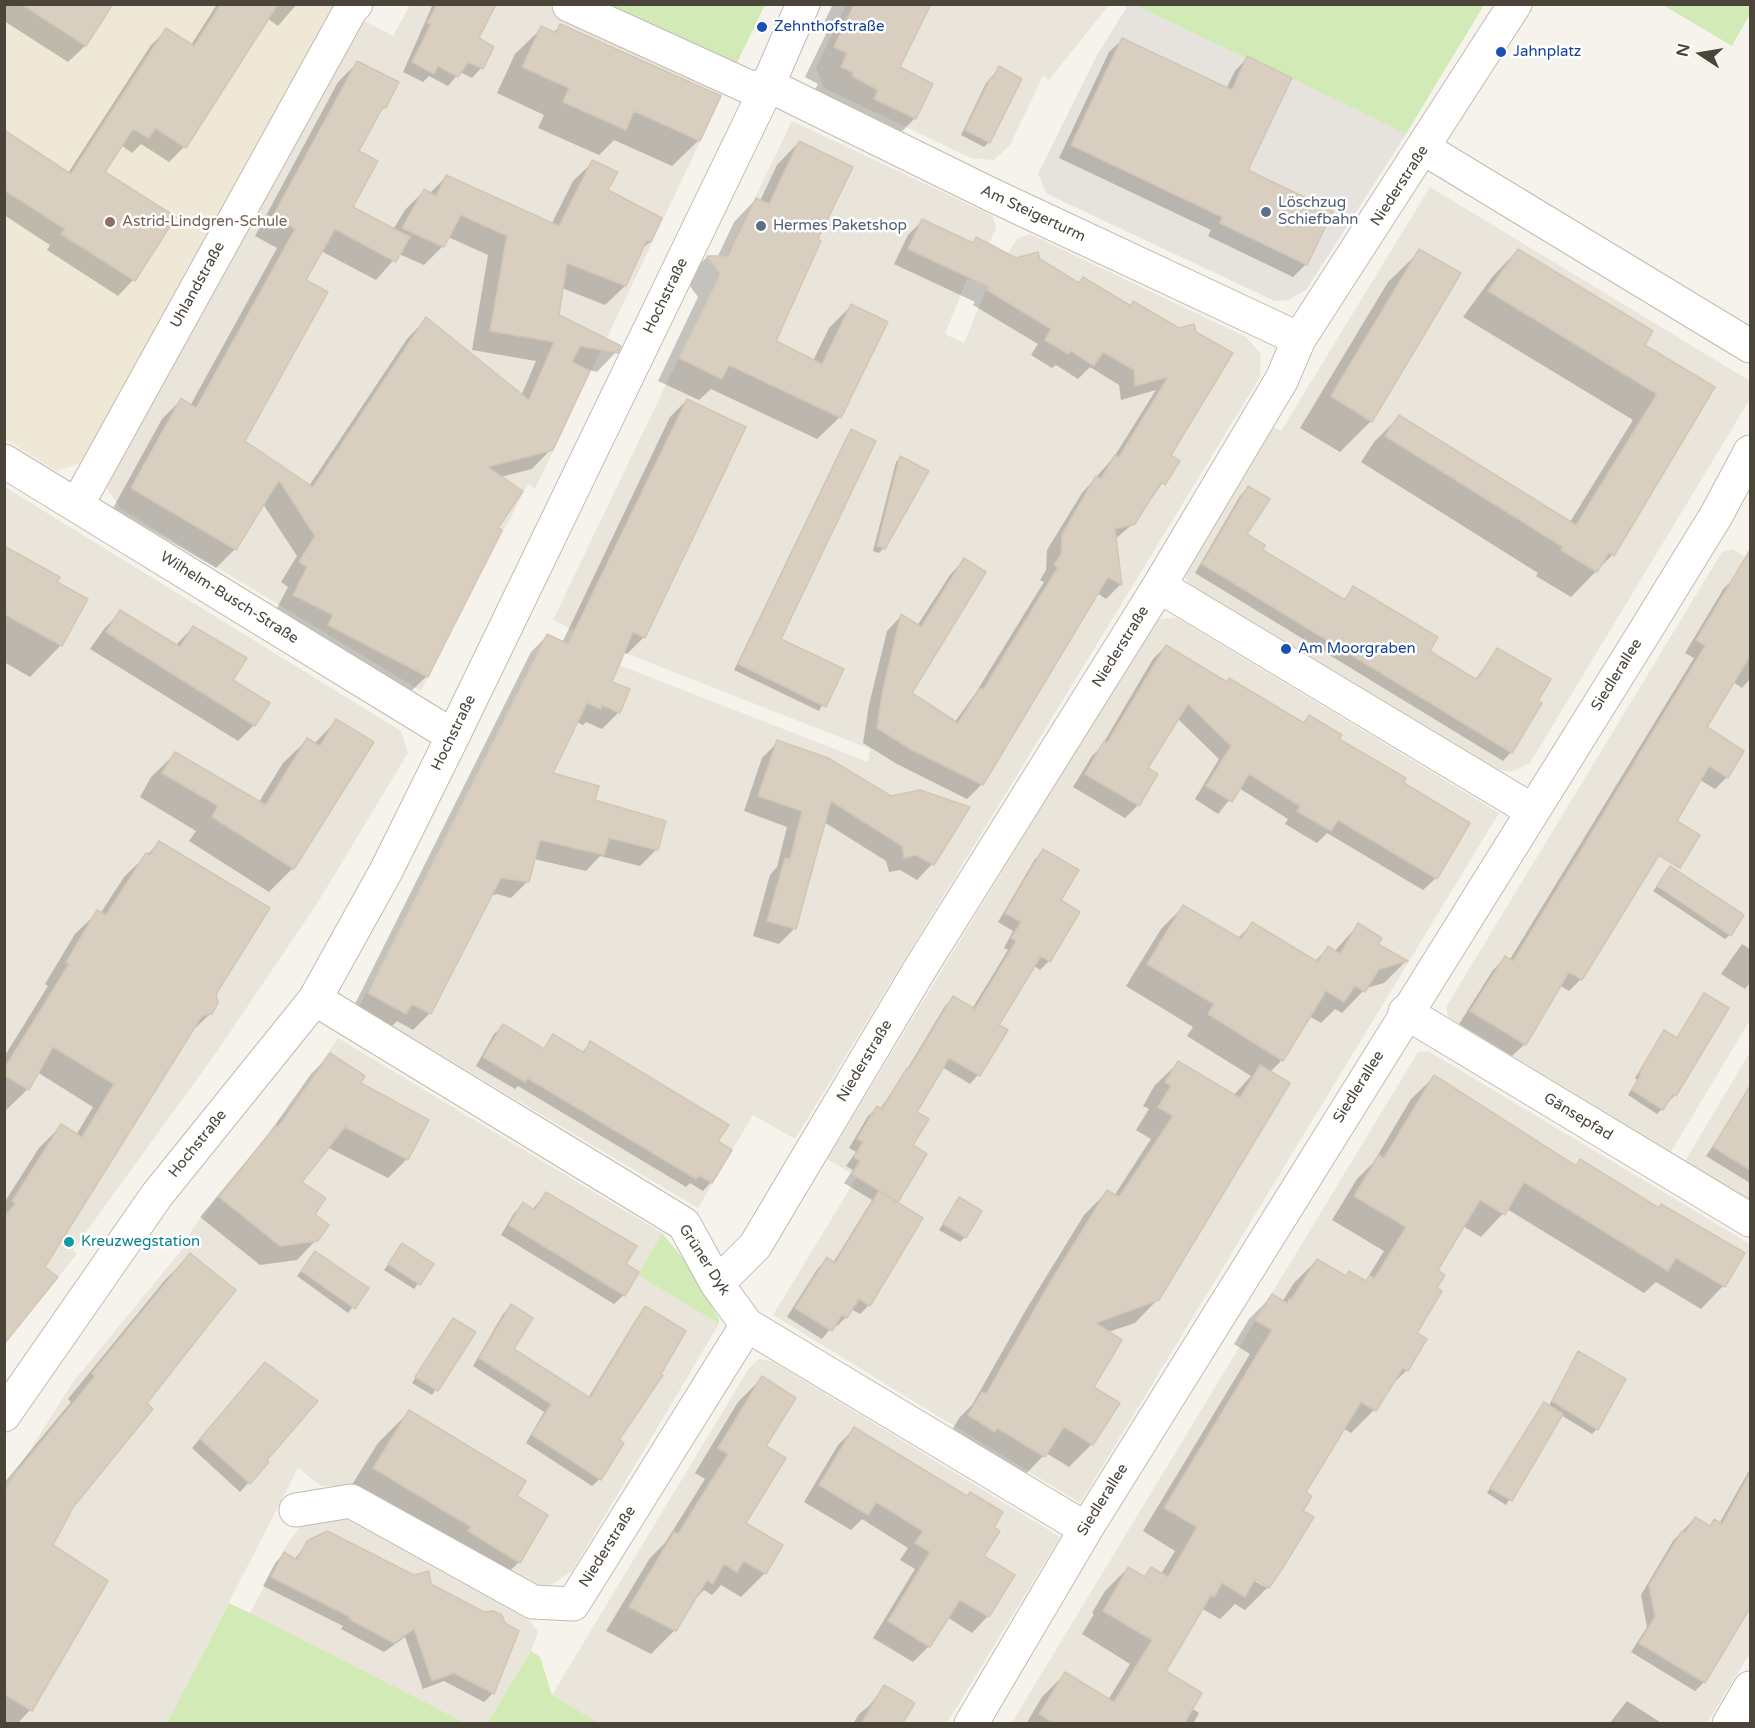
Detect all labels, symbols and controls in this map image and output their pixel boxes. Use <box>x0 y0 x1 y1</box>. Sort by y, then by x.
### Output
place label: Zehnthofstraße <box>774 18 884 36</box>
marker: Zehnthofstraße <box>755 20 769 34</box>
north arrow <box>1671 24 1731 84</box>
text: N <box>1672 42 1695 59</box>
place label: Jahnplatz <box>1513 43 1581 61</box>
marker: Jahnplatz <box>1494 45 1508 59</box>
street label: Niederstraße <box>1367 142 1433 230</box>
street label: Am Steigerturm <box>978 182 1088 246</box>
place label: Löschzug Schiefbahn <box>1278 194 1358 229</box>
marker: Löschzug Schiefbahn <box>1259 205 1273 219</box>
place label: Astrid-Lindgren-Schule <box>122 213 287 231</box>
marker: Astrid-Lindgren-Schule <box>103 215 117 229</box>
place label: Hermes Paketshop <box>773 217 907 235</box>
marker: Hermes Paketshop <box>754 219 768 233</box>
street label: Uhlandstraße <box>167 239 229 331</box>
street label: Hochstraße <box>640 255 692 337</box>
street label: Wilhelm-Busch-Straße <box>156 548 302 648</box>
street label: Niederstraße <box>1089 603 1153 691</box>
street label: Siedlerallee <box>1588 636 1646 714</box>
place label: Am Moorgraben <box>1298 640 1416 658</box>
marker: Am Moorgraben <box>1279 642 1293 656</box>
street label: Hochstraße <box>428 692 480 774</box>
street label: Niederstraße <box>833 1017 897 1105</box>
street label: Siedlerallee <box>1330 1048 1388 1126</box>
street label: Gänsepfad <box>1540 1089 1616 1145</box>
street label: Hochstraße <box>165 1106 231 1182</box>
street label: Grüner Dyk <box>674 1221 734 1299</box>
place label: Kreuzwegstation <box>81 1233 200 1251</box>
marker: Kreuzwegstation <box>62 1235 76 1249</box>
street label: Siedlerallee <box>1074 1461 1132 1539</box>
street label: Niederstraße <box>576 1503 640 1591</box>

